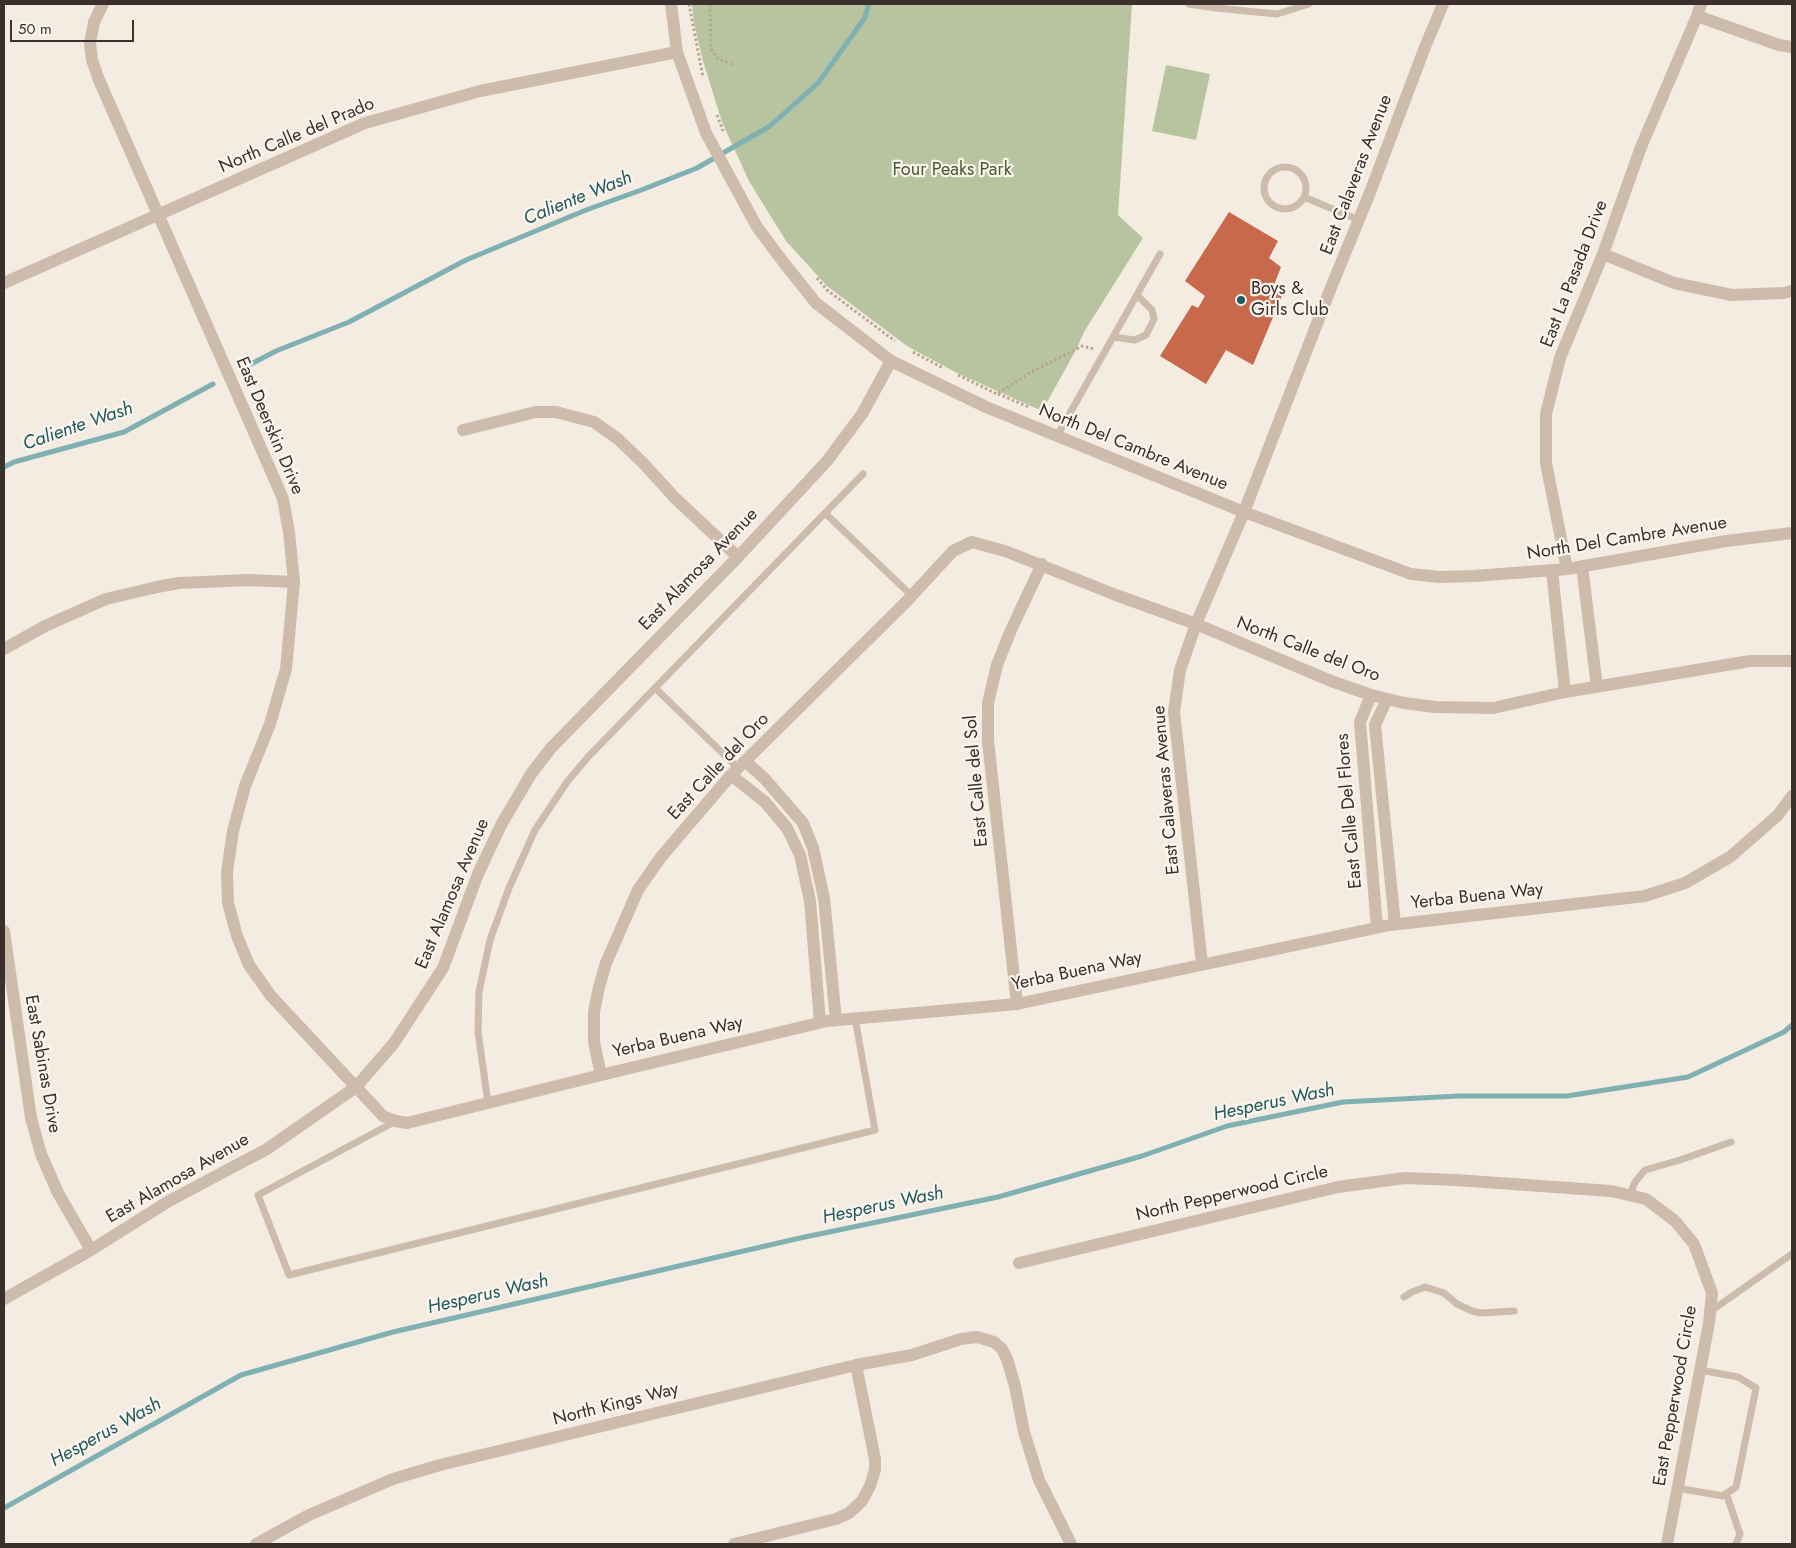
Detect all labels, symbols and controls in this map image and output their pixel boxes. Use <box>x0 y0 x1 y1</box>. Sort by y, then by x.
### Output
scale bar <box>12 10 136 42</box>
text: 50 m <box>18 18 52 40</box>
street label: East Calaveras Avenue <box>1317 92 1397 258</box>
street label: North Calle del Prado <box>216 94 378 178</box>
park label: Four Peaks Park <box>892 160 1012 182</box>
water label: Caliente Wash <box>520 167 636 231</box>
street label: East La Pasada Drive <box>1537 197 1613 351</box>
place label: Boys & Girls Club <box>1251 279 1329 322</box>
marker: Boys & Girls Club <box>1235 294 1247 306</box>
street label: East Deerskin Drive <box>230 354 308 498</box>
water label: Caliente Wash <box>20 398 136 456</box>
street label: North Del Cambre Avenue <box>1035 400 1231 496</box>
street label: East Alamosa Avenue <box>635 504 763 636</box>
street label: North Del Cambre Avenue <box>1526 513 1728 565</box>
street label: North Calle del Oro <box>1233 613 1383 687</box>
street label: East Calaveras Avenue <box>1149 705 1185 875</box>
street label: East Calle del Oro <box>664 709 774 825</box>
street label: East Calle del Sol <box>960 714 994 848</box>
street label: East Calle Del Flores <box>1332 732 1368 890</box>
street label: East Alamosa Avenue <box>412 815 494 973</box>
street label: Yerba Buena Way <box>1410 879 1544 915</box>
street label: Yerba Buena Way <box>1010 948 1144 996</box>
street label: East Sabinas Drive <box>19 993 65 1135</box>
street label: Yerba Buena Way <box>611 1013 745 1063</box>
water label: Hesperus Wash <box>1211 1079 1337 1127</box>
street label: East Alamosa Avenue <box>103 1129 253 1229</box>
street label: North Pepperwood Circle <box>1134 1161 1330 1227</box>
water label: Hesperus Wash <box>820 1182 946 1230</box>
water label: Hesperus Wash <box>425 1270 551 1320</box>
street label: East Pepperwood Circle <box>1649 1304 1703 1488</box>
street label: North Kings Way <box>551 1379 681 1431</box>
water label: Hesperus Wash <box>47 1393 165 1473</box>

